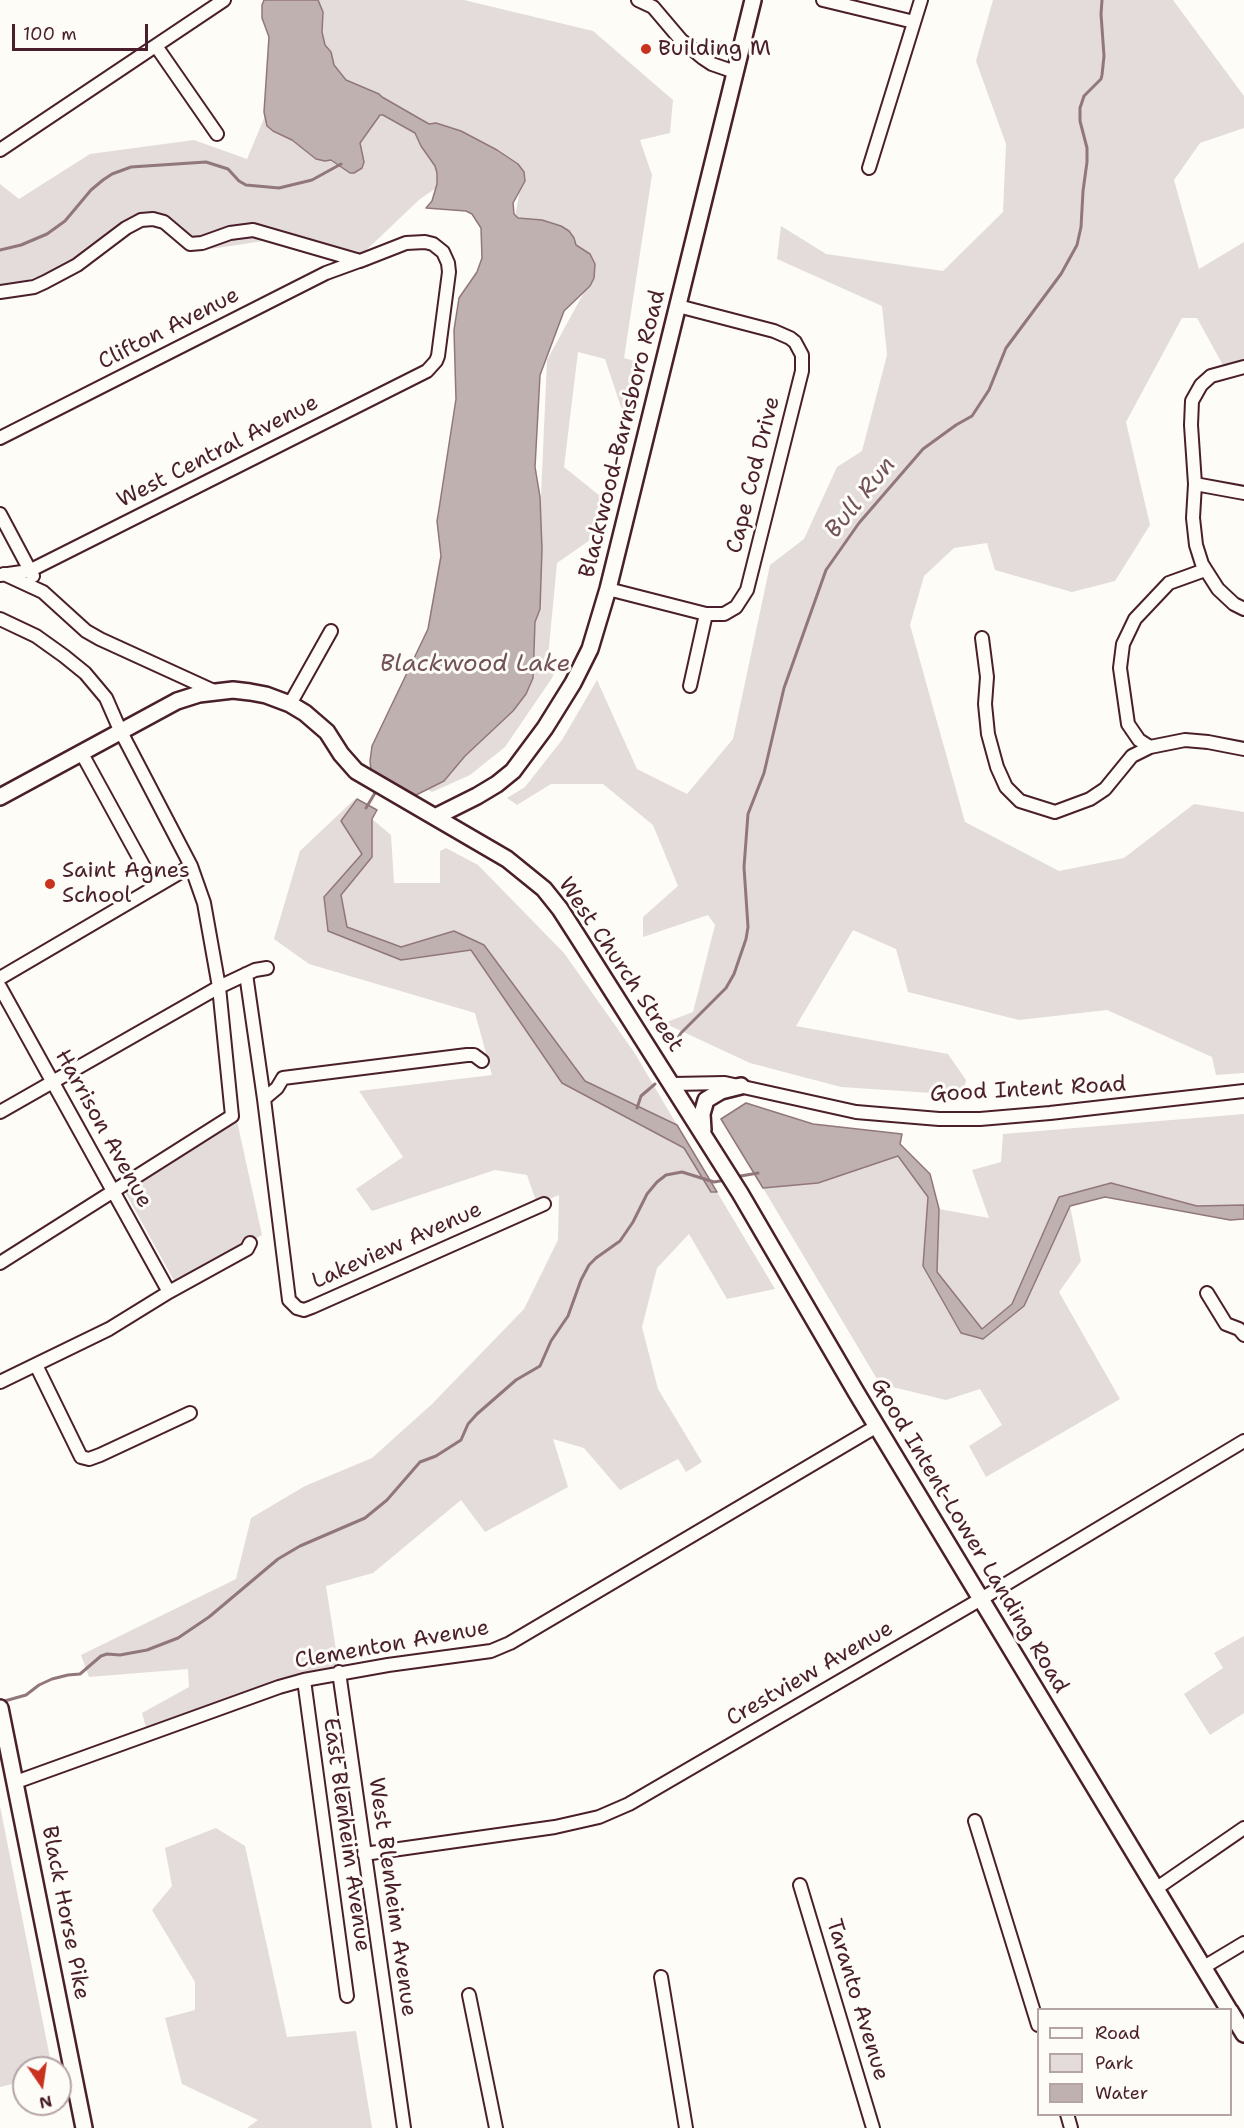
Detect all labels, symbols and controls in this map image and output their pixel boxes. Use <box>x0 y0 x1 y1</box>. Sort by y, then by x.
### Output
scale bar <box>15 12 152 50</box>
text: 100 m <box>23 22 77 46</box>
place label: Building M <box>658 36 771 62</box>
marker: Building M <box>639 42 653 56</box>
street label: Clifton Avenue <box>94 282 244 376</box>
street label: Blackwood-Barnsboro Road <box>574 287 672 581</box>
street label: West Central Avenue <box>113 390 323 514</box>
street label: Cape Cod Drive <box>722 394 786 556</box>
water label: Bull Run <box>820 452 902 544</box>
water label: Blackwood Lake <box>380 651 570 679</box>
place label: Saint Agnes School <box>62 858 190 909</box>
street label: West Church Street <box>552 873 688 1057</box>
marker: Saint Agnes School <box>43 877 57 891</box>
street label: Harrison Avenue <box>49 1045 157 1213</box>
street label: Good Intent Road <box>929 1072 1127 1108</box>
street label: Lakeview Avenue <box>308 1197 486 1295</box>
street label: Good Intent-Lower Landing Road <box>864 1374 1074 1698</box>
street label: Clementon Avenue <box>293 1615 491 1675</box>
street label: Crestview Avenue <box>722 1616 898 1732</box>
street label: East Blenheim Avenue <box>317 1716 375 1954</box>
street label: West Blenheim Avenue <box>362 1776 422 2018</box>
street label: Black Horse Pike <box>35 1824 95 2002</box>
street label: Taranto Avenue <box>820 1916 894 2084</box>
legend <box>1037 2008 1232 2116</box>
text: Road <box>1095 2021 1140 2045</box>
text: Park <box>1095 2051 1134 2075</box>
north arrow <box>12 2056 72 2116</box>
text: Water <box>1095 2081 1148 2105</box>
text: N <box>37 2090 54 2114</box>

